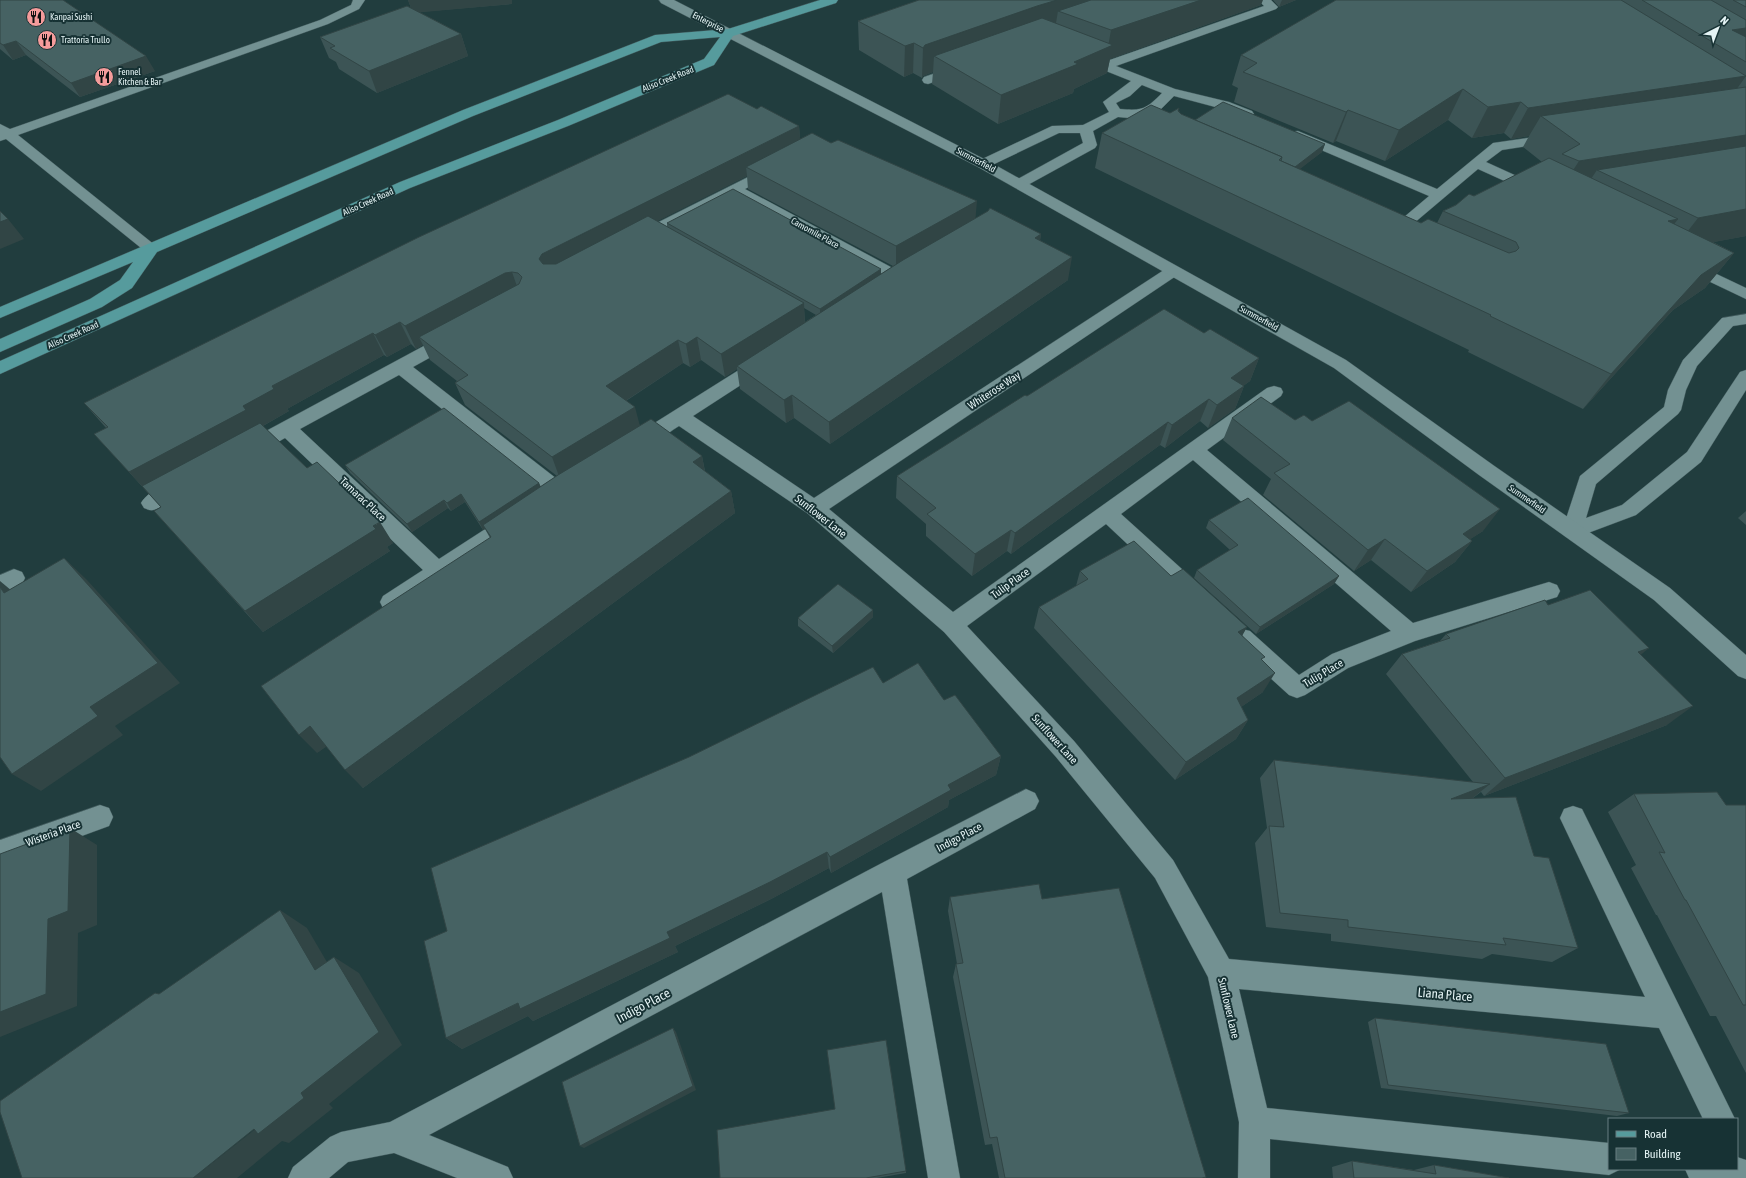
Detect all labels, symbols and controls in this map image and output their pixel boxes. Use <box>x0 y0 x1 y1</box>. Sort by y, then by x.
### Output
restaurant icon: Kanpai Sushi <box>25 6 47 28</box>
north arrow <box>1698 8 1738 48</box>
street label: Enterprise <box>691 10 725 34</box>
place label: Kanpai Sushi <box>50 12 92 22</box>
text: N <box>1718 14 1731 27</box>
restaurant icon: Trattoria Trullo <box>36 29 58 51</box>
place label: Trattoria Trullo <box>61 35 110 45</box>
street label: Aliso Creek Road <box>641 64 695 94</box>
restaurant icon: Fennel Kitchen & Bar <box>93 66 115 88</box>
place label: Fennel Kitchen & Bar <box>118 67 162 87</box>
street label: Summerfield <box>955 146 997 174</box>
street label: Aliso Creek Road <box>341 186 395 218</box>
street label: Camomile Place <box>789 216 841 250</box>
street label: Summerfield <box>1238 303 1280 333</box>
street label: Aliso Creek Road <box>46 319 100 351</box>
street label: Whiterose Way <box>966 368 1023 411</box>
street label: Tamarac Place <box>338 475 388 523</box>
street label: Summerfield <box>1507 483 1547 515</box>
street label: Sunflower Lane <box>793 492 849 540</box>
street label: Tulip Place <box>989 565 1031 601</box>
street label: Tulip Place <box>1301 656 1345 690</box>
street label: Sunflower Lane <box>1030 712 1080 766</box>
street label: Wisteria Place <box>24 818 82 848</box>
street label: Indigo Place <box>934 820 984 854</box>
street label: Sunflower Lane <box>1216 976 1242 1040</box>
street label: Indigo Place <box>614 985 673 1026</box>
street label: Liana Place <box>1417 985 1473 1004</box>
legend <box>1608 1118 1738 1170</box>
text: Road <box>1644 1127 1667 1141</box>
text: Building <box>1644 1147 1682 1161</box>

